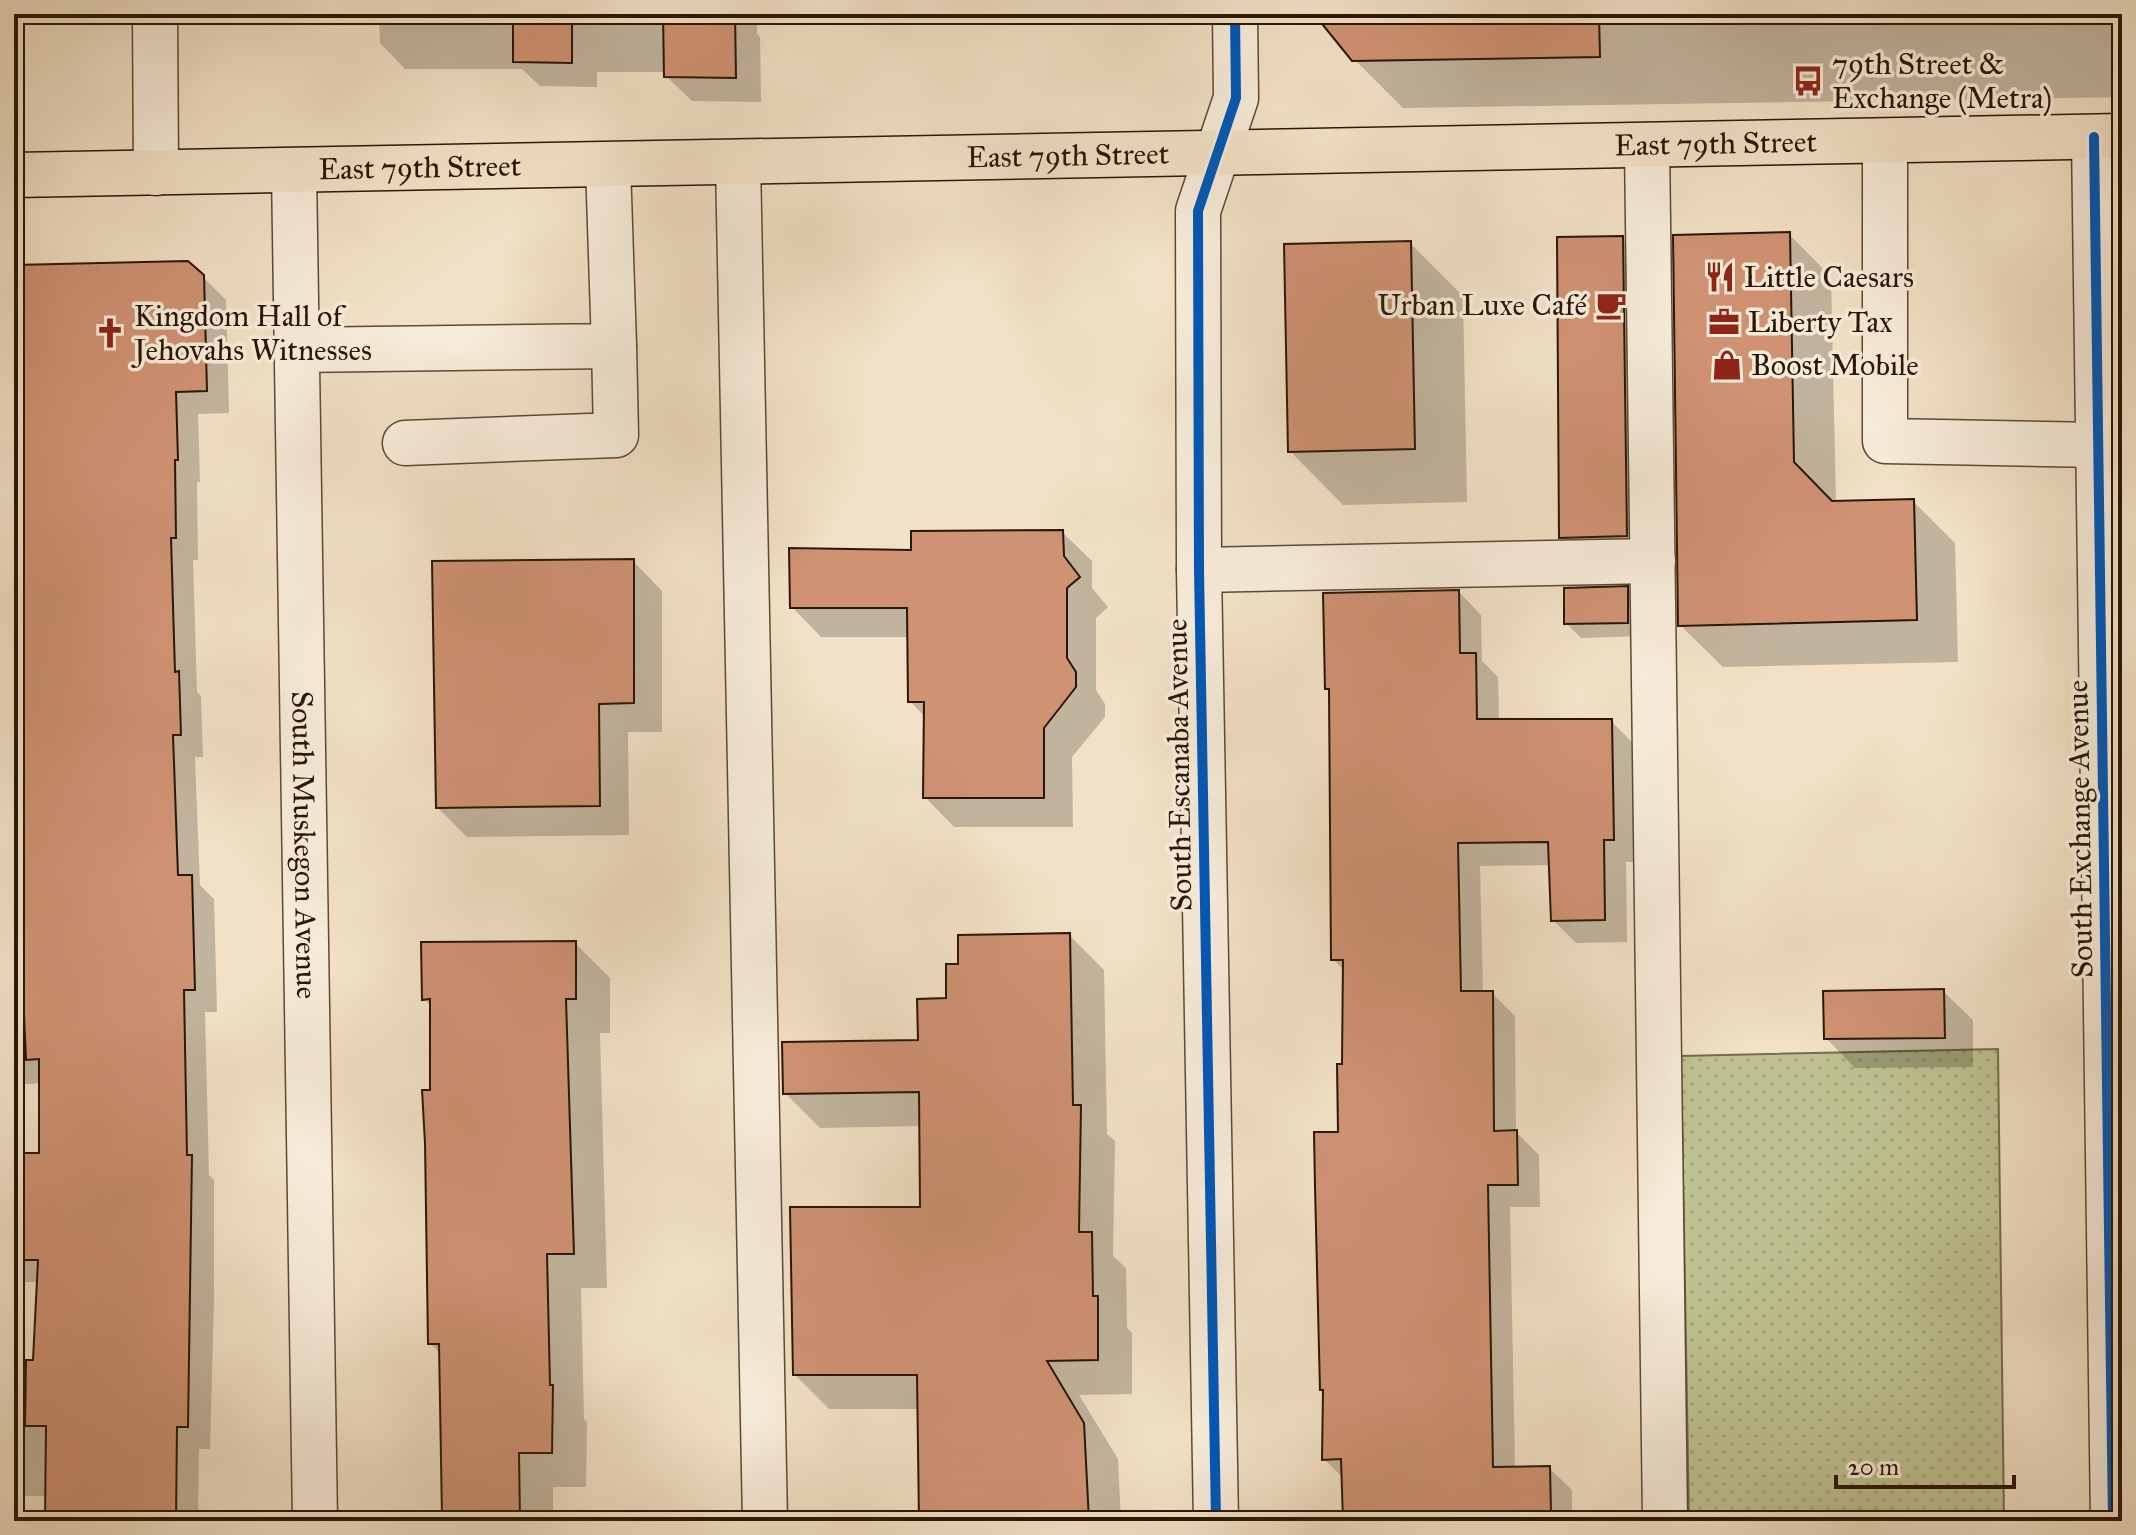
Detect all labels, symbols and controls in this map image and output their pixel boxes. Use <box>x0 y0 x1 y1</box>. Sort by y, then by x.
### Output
place label: 79th Street & Exchange (Metra) <box>1832 46 2052 117</box>
bus stop icon: 79th Street & Exchange (Metra) <box>1791 64 1825 98</box>
street label: East 79th Street <box>1614 124 1818 163</box>
street label: East 79th Street <box>966 136 1170 175</box>
street label: East 79th Street <box>318 148 522 187</box>
place label: Little Caesars <box>1744 259 1914 295</box>
restaurant icon: Little Caesars <box>1703 260 1737 294</box>
place label: Urban Luxe Café <box>1377 287 1587 323</box>
cafe icon: Urban Luxe Café <box>1594 288 1628 322</box>
place label: Kingdom Hall of Jehovahs Witnesses <box>131 298 372 368</box>
place label: Liberty Tax <box>1748 304 1893 340</box>
office icon: Liberty Tax <box>1707 305 1741 339</box>
church icon: Kingdom Hall of Jehovahs Witnesses <box>93 316 127 350</box>
place label: Boost Mobile <box>1751 347 1919 383</box>
shop icon: Boost Mobile <box>1710 348 1744 382</box>
street label: South Escanaba Avenue <box>1158 618 1200 912</box>
street label: South Exchange Avenue <box>2059 680 2101 978</box>
street label: South Muskegon Avenue <box>284 691 325 999</box>
scale bar <box>1836 1439 2014 1489</box>
text: 20 m <box>1848 1452 1899 1482</box>

